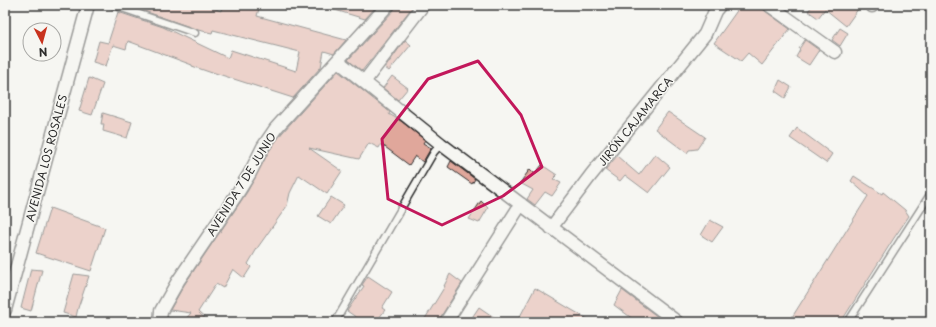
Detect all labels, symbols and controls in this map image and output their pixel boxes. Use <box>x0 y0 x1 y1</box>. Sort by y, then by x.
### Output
north arrow <box>22 22 62 62</box>
text: N <box>38 44 48 61</box>
street label: JIRÓN CAJAMARCA <box>594 72 677 169</box>
street label: AVENIDA LOS ROSALES <box>21 93 71 223</box>
street label: AVENIDA 7 DE JUNIO <box>202 129 280 239</box>

